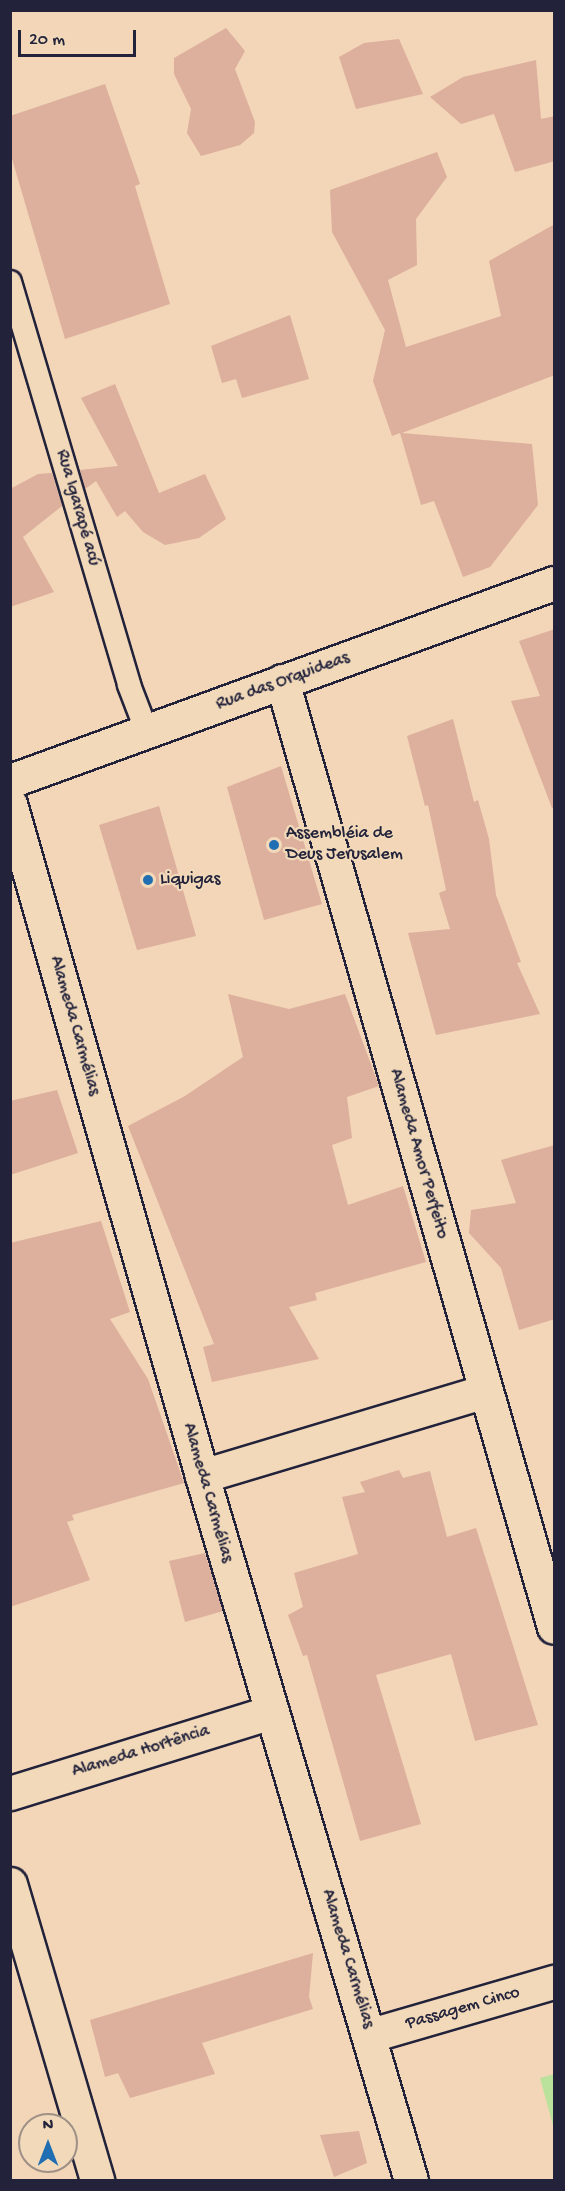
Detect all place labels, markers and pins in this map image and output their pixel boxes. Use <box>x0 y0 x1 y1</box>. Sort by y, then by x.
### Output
place label: Assembléia de Deus Jerusalem <box>286 824 403 866</box>
marker: Assembléia de Deus Jerusalem <box>267 838 281 852</box>
place label: Liquigas <box>160 869 220 891</box>
marker: Liquigas <box>141 873 155 887</box>

